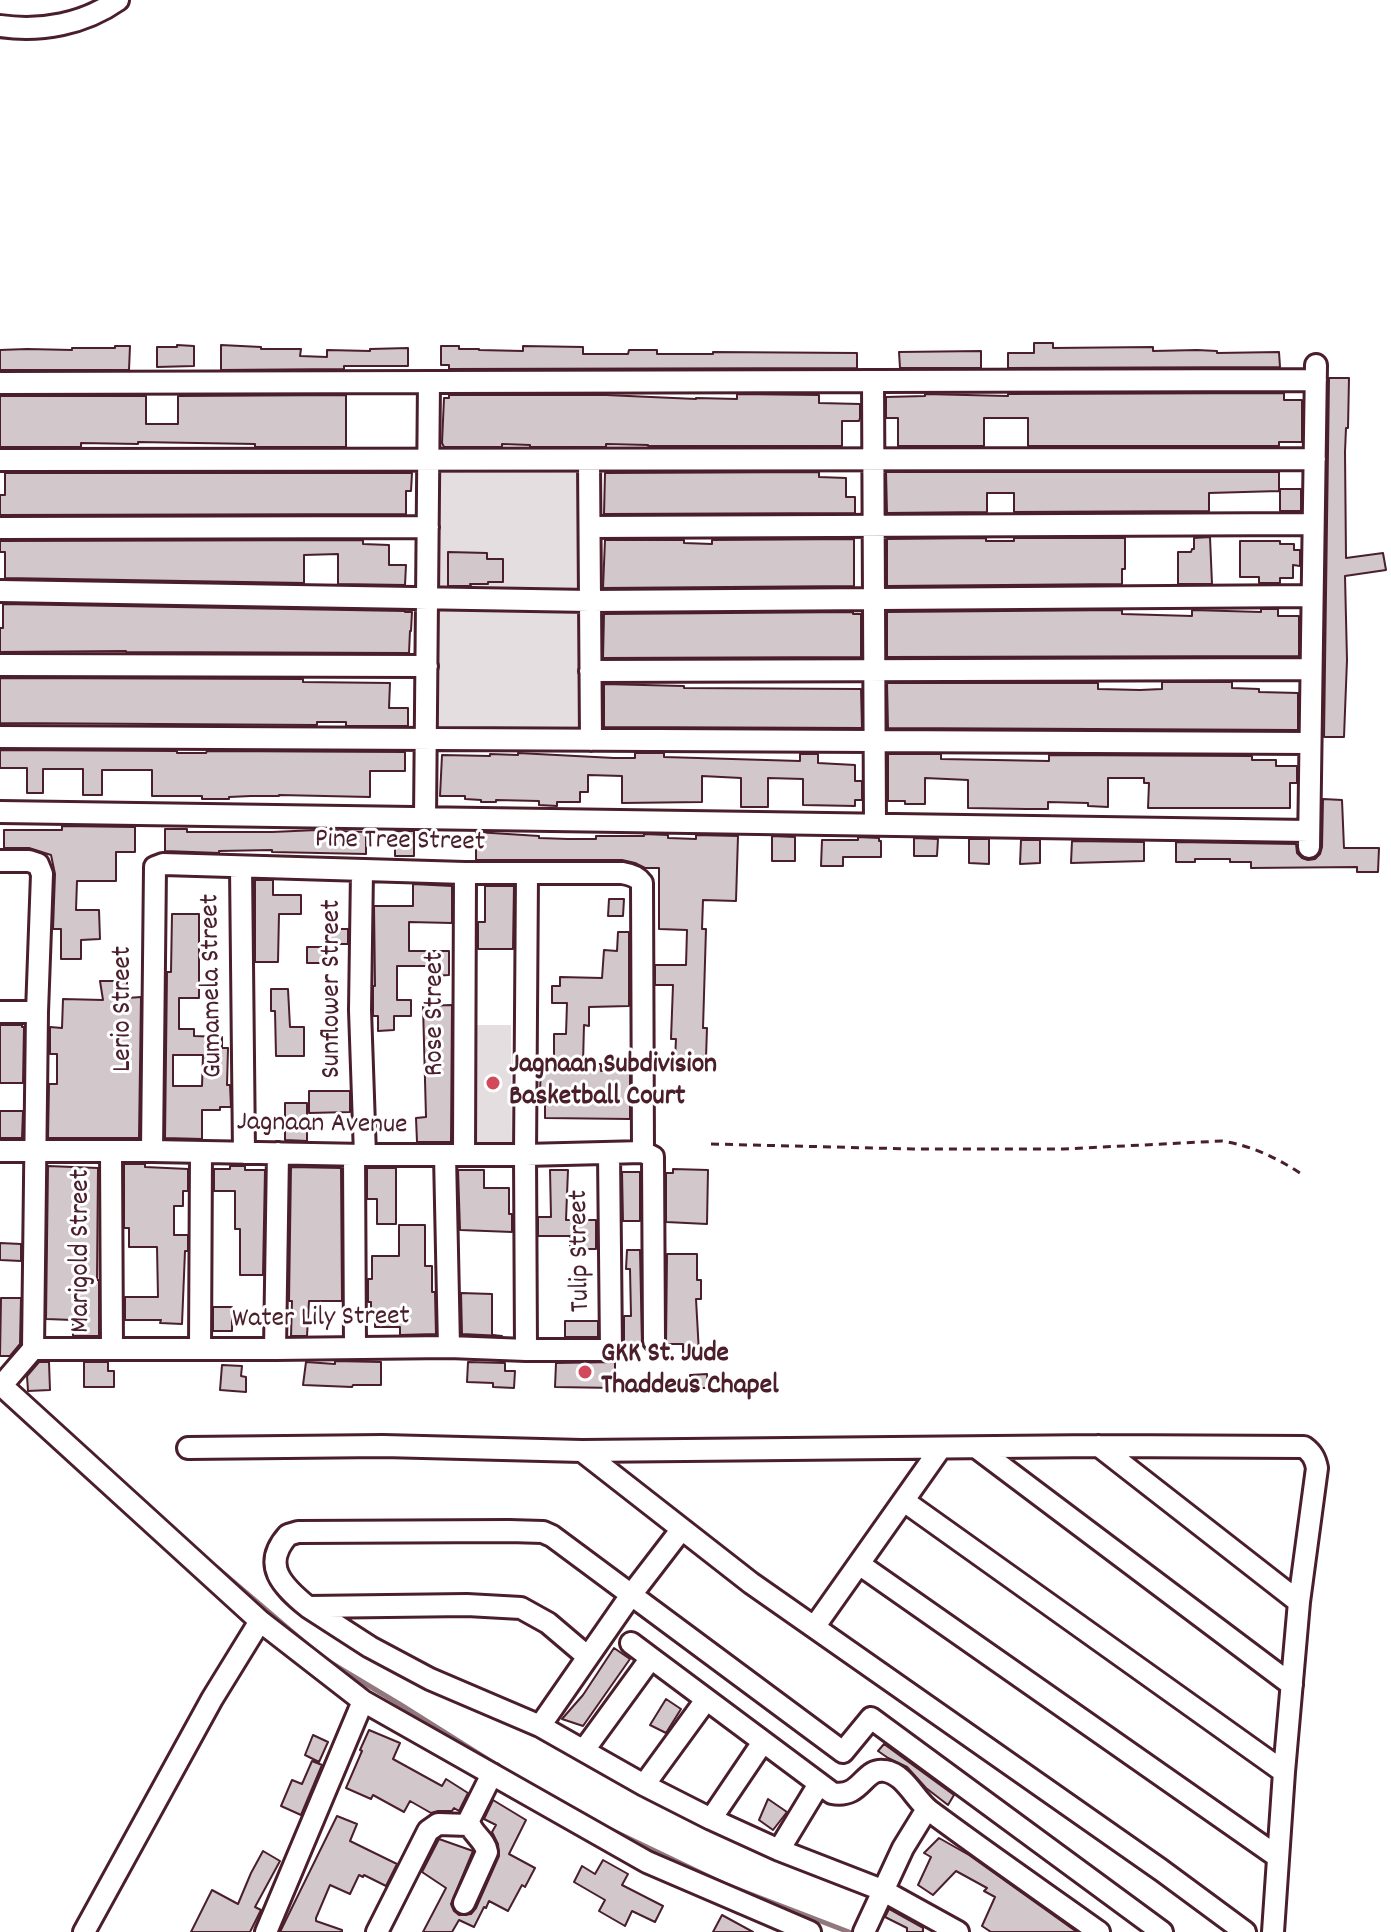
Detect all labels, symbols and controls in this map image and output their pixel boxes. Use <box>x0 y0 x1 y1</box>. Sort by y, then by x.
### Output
street label: Pine Tree Street <box>315 825 485 861</box>
street label: Gumamela Street <box>196 894 232 1078</box>
street label: Sunflower Street <box>317 900 351 1078</box>
street label: Lerio Street <box>108 946 142 1072</box>
street label: Rose Street <box>420 952 454 1076</box>
place label: Jagnaan Subdivision Basketball Court <box>509 1050 717 1116</box>
marker: Jagnaan Subdivision Basketball Court <box>484 1074 502 1092</box>
street label: Jagnaan Avenue <box>236 1108 408 1144</box>
street label: Marigold Street <box>66 1169 100 1333</box>
street label: Tulip Street <box>564 1190 600 1312</box>
street label: Water Lily Street <box>232 1302 410 1338</box>
place label: GKK St. Jude Thaddeus Chapel <box>601 1339 779 1405</box>
marker: GKK St. Jude Thaddeus Chapel <box>576 1363 594 1381</box>

